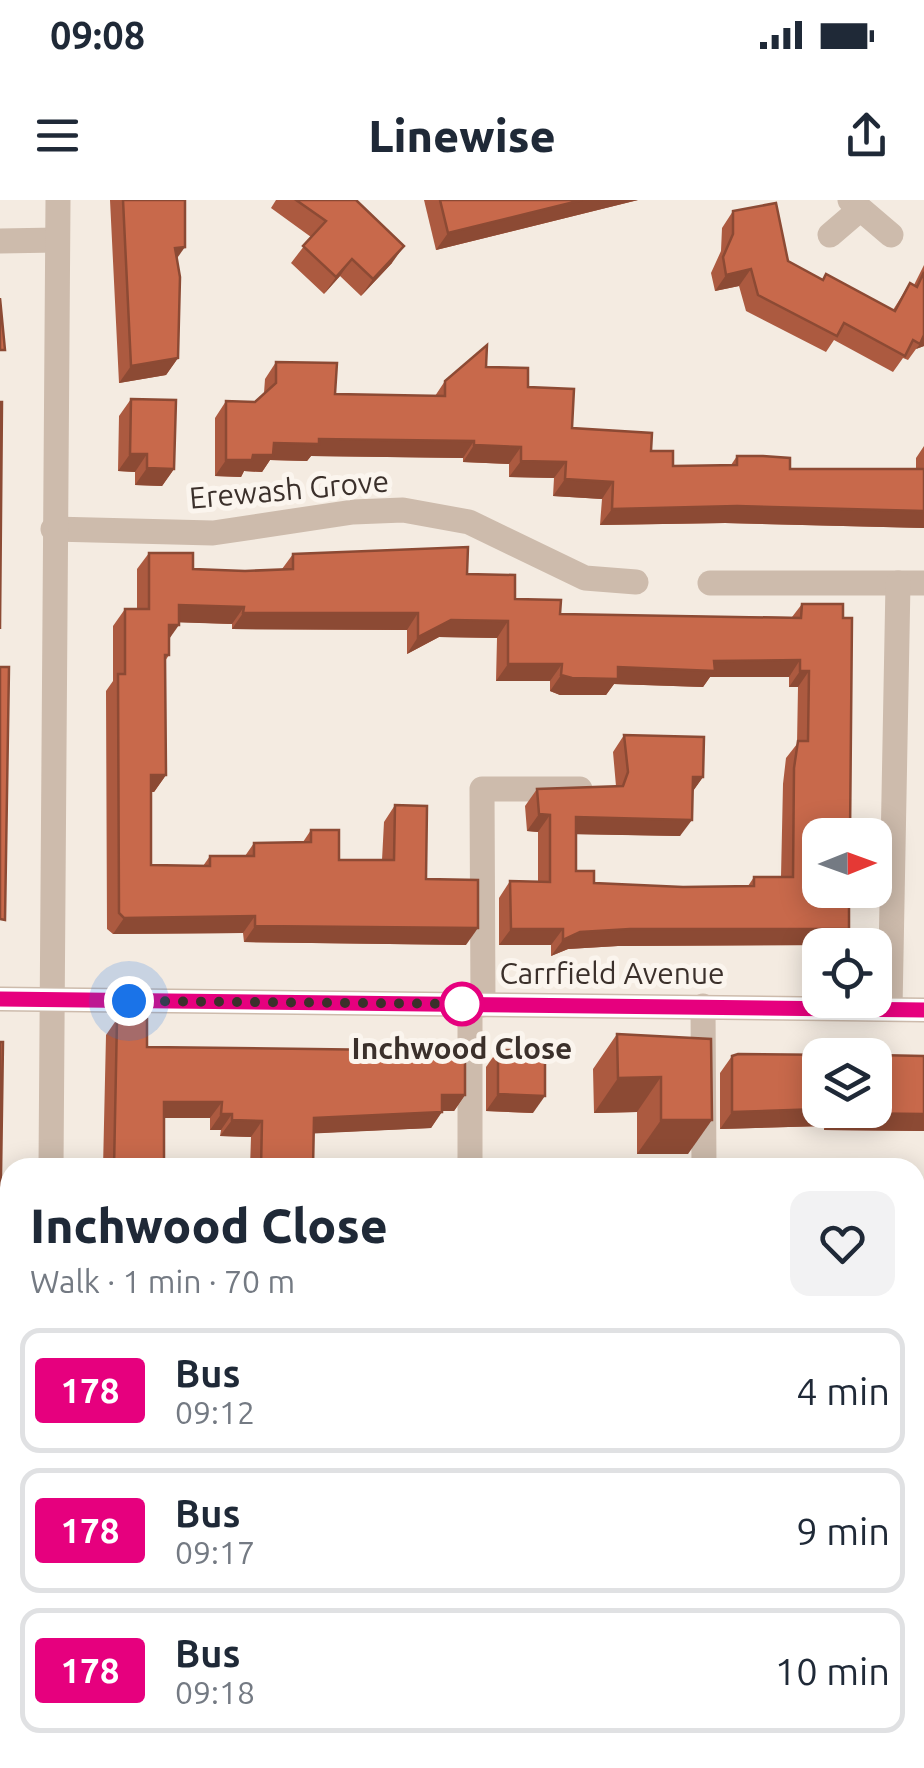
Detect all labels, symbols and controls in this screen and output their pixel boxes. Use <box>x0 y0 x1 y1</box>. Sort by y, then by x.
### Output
text: 09:08 <box>50 14 145 56</box>
icon: menu <box>30 108 85 163</box>
icon: share <box>839 108 894 163</box>
text: Linewise <box>368 110 556 161</box>
street label: Erewash Grove <box>188 463 390 515</box>
north arrow <box>802 818 892 908</box>
map controls <box>802 818 892 1128</box>
button: locate <box>802 928 892 1018</box>
street label: Carrfield Avenue <box>499 956 725 990</box>
your location <box>104 976 154 1026</box>
marker: Inchwood Close <box>441 983 483 1025</box>
place label: Inchwood Close <box>352 1031 572 1065</box>
button: layers <box>802 1038 892 1128</box>
button: heart <box>790 1191 895 1296</box>
text: Inchwood Close <box>30 1198 388 1252</box>
text: Walk · 1 min · 70 m <box>30 1263 295 1299</box>
text: Bus <box>175 1352 240 1394</box>
text: 178 <box>60 1370 120 1410</box>
text: 4 min <box>796 1370 890 1412</box>
text: 09:12 <box>175 1394 255 1430</box>
text: Bus <box>175 1492 240 1534</box>
text: 178 <box>60 1510 120 1550</box>
text: 9 min <box>796 1510 890 1552</box>
text: 09:17 <box>175 1534 255 1570</box>
text: Bus <box>175 1632 240 1674</box>
text: 178 <box>60 1650 120 1690</box>
text: 10 min <box>775 1650 890 1692</box>
text: 09:18 <box>175 1674 255 1710</box>

